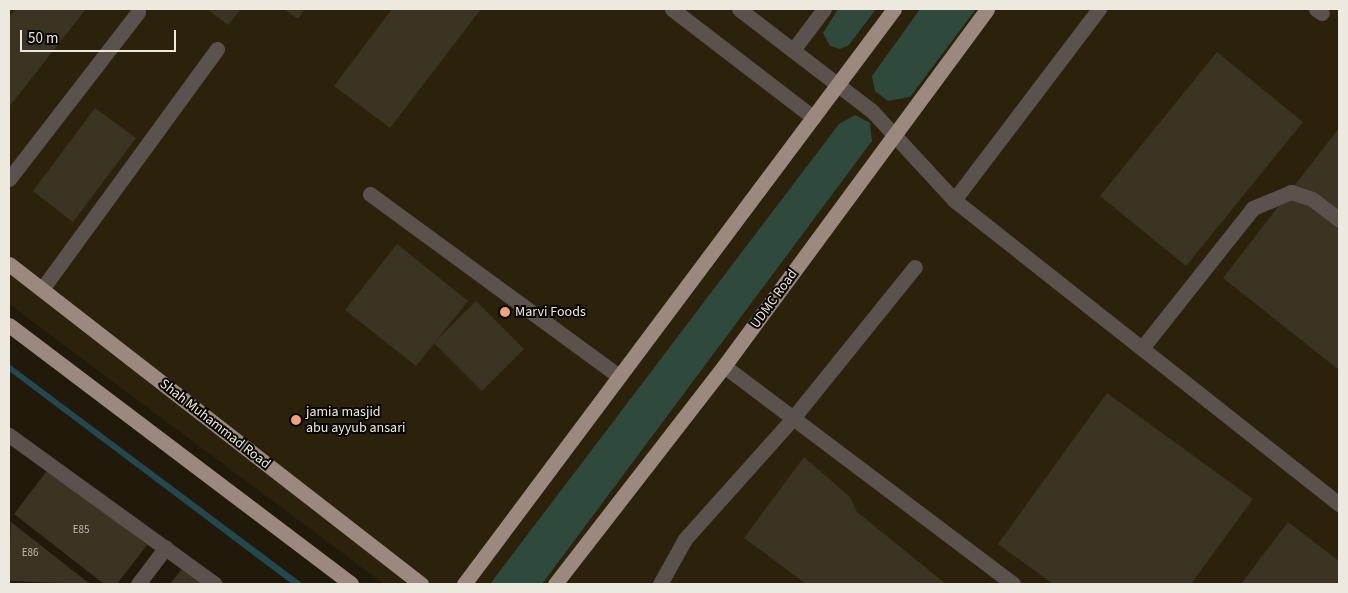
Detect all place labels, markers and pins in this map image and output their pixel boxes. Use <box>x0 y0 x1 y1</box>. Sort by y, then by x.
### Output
place label: Marvi Foods <box>515 304 586 320</box>
marker: Marvi Foods <box>499 306 511 318</box>
place label: jamia masjid abu ayyub ansari <box>306 404 405 437</box>
marker: jamia masjid abu ayyub ansari <box>290 414 302 426</box>

